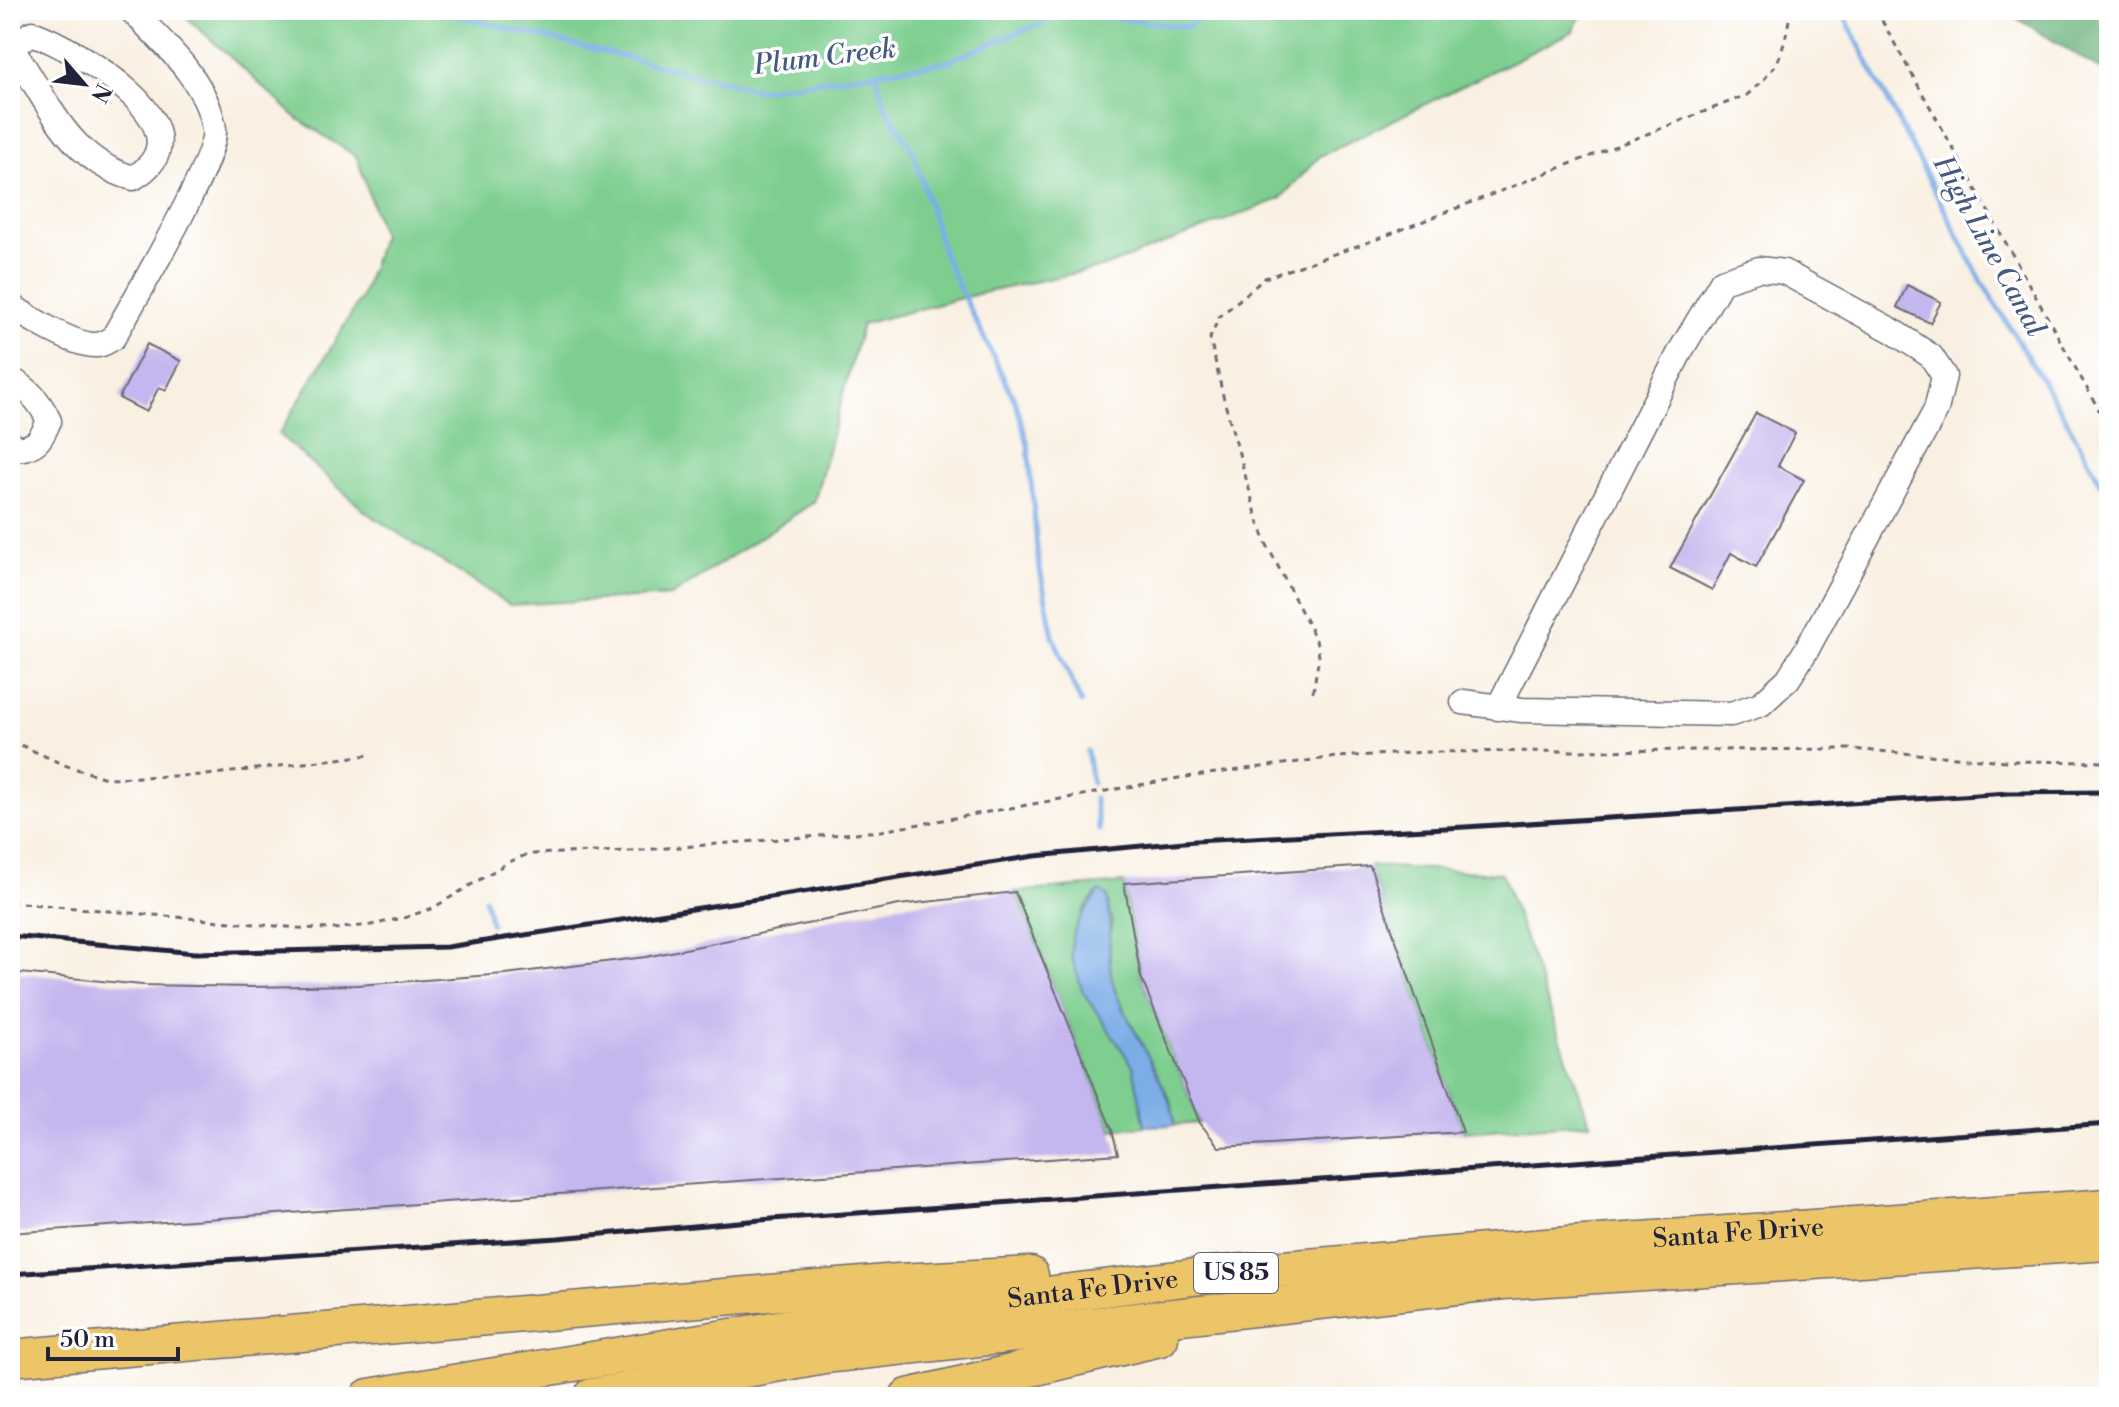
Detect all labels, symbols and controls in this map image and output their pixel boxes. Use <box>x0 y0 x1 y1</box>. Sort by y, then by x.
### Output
water label: Plum Creek <box>751 31 898 83</box>
north arrow <box>44 44 124 124</box>
text: N <box>84 79 116 107</box>
water label: High Line Canal <box>1924 148 2053 343</box>
street label: Santa Fe Drive <box>1652 1211 1825 1255</box>
road number: US 85 <box>1194 1253 1278 1293</box>
street label: Santa Fe Drive <box>1006 1263 1180 1316</box>
scale bar <box>48 1311 178 1361</box>
text: 50 m <box>60 1325 115 1355</box>

